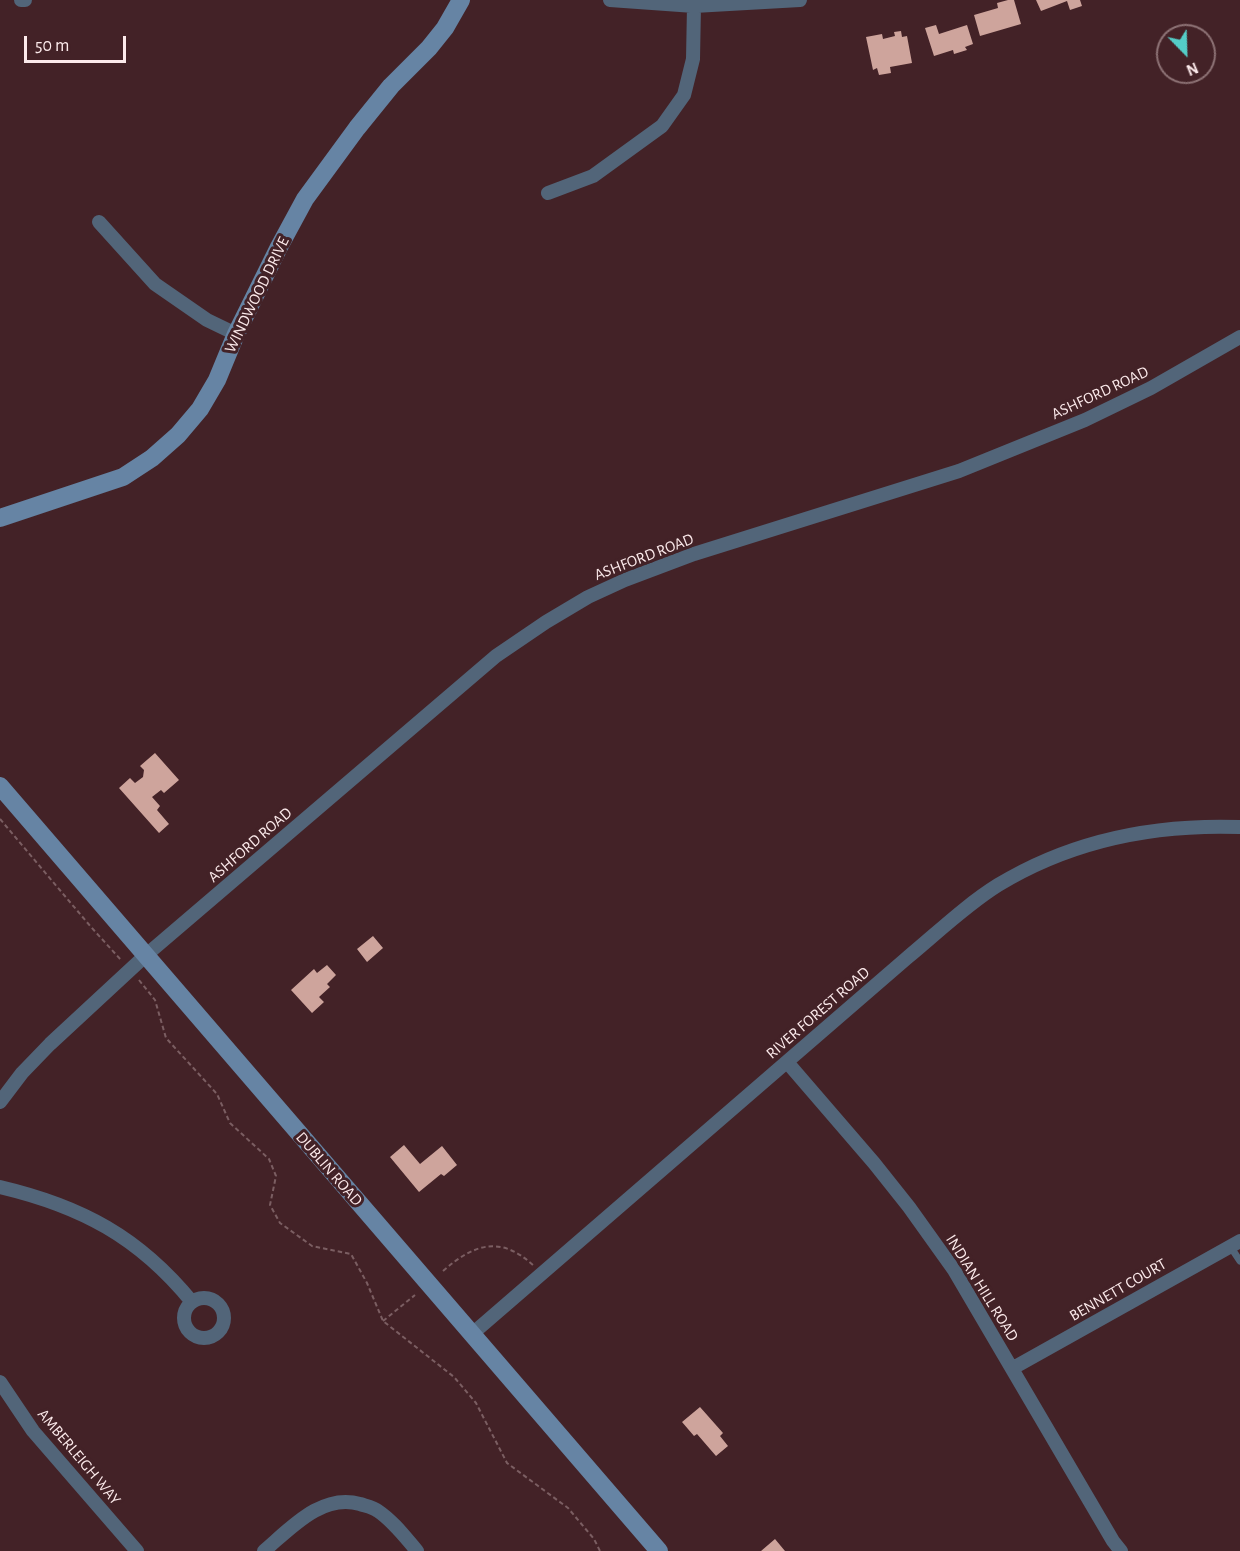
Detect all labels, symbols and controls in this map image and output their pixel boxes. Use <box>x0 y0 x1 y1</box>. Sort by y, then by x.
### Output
scale bar <box>27 24 129 62</box>
north arrow <box>1156 24 1216 84</box>
text: 50 m <box>35 37 69 55</box>
text: N <box>1184 59 1200 78</box>
street label: WINDWOOD DRIVE <box>221 234 293 356</box>
street label: ASHFORD ROAD <box>1048 362 1152 424</box>
street label: ASHFORD ROAD <box>592 529 696 585</box>
street label: ASHFORD ROAD <box>204 803 296 887</box>
street label: RIVER FOREST ROAD <box>762 963 874 1063</box>
street label: DUBLIN ROAD <box>292 1128 366 1210</box>
street label: INDIAN HILL ROAD <box>942 1231 1022 1345</box>
street label: BENNETT COURT <box>1066 1254 1170 1326</box>
street label: AMBERLEIGH WAY <box>33 1405 125 1509</box>

